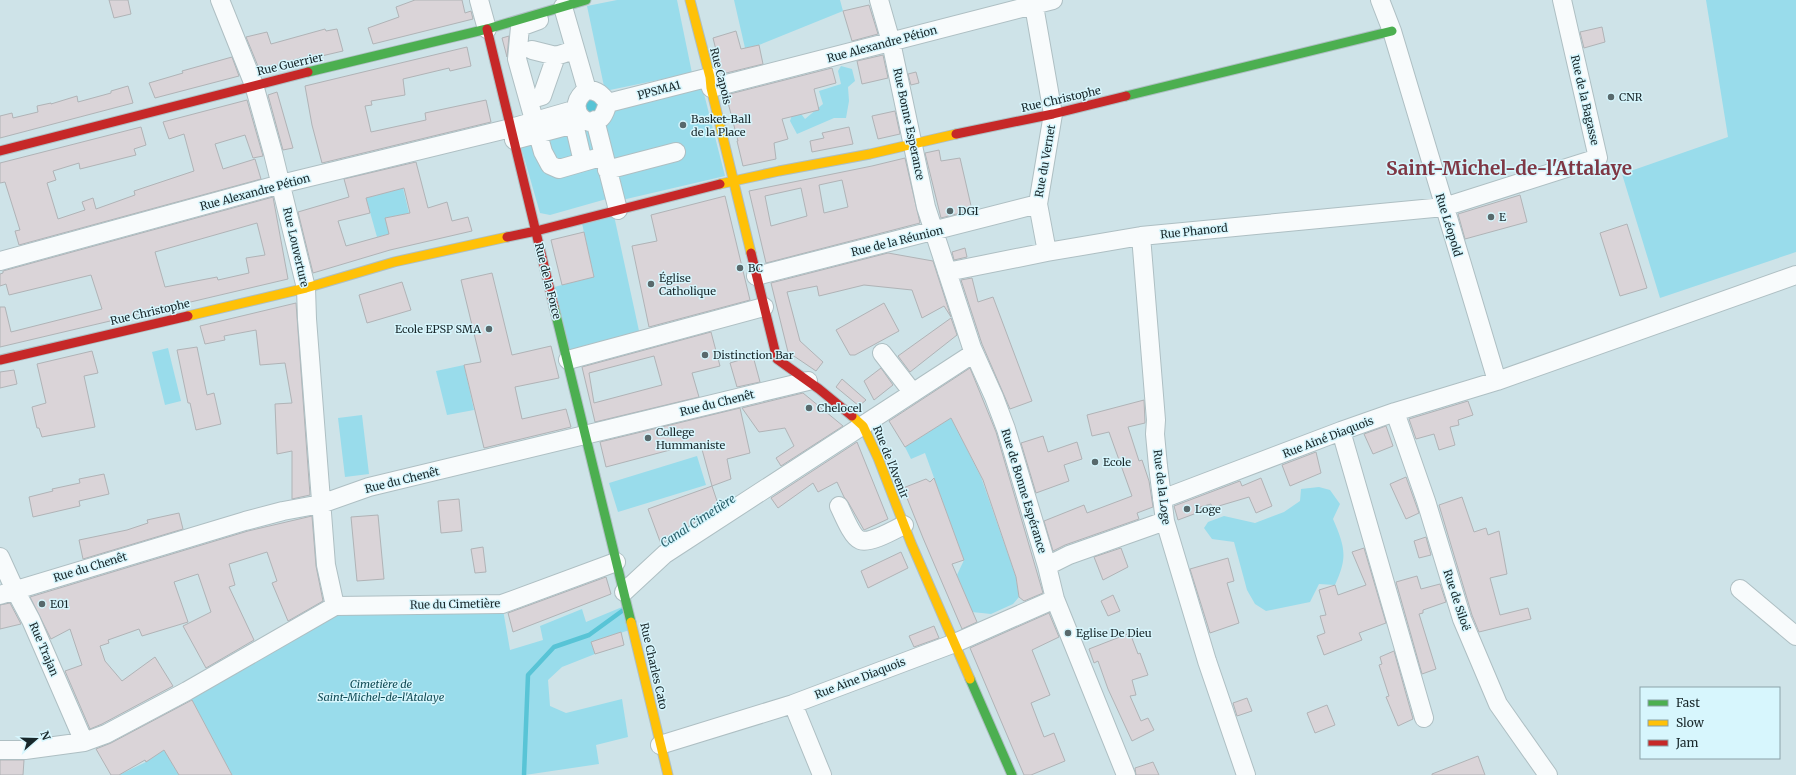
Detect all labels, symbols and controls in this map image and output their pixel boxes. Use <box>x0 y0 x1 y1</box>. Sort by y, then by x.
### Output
street label: Rue Alexandre Pétion <box>825 22 939 65</box>
street label: Rue Capois <box>707 46 735 106</box>
street label: Rue Guerrier <box>256 50 324 78</box>
street label: Rue de la Bagasse <box>1568 53 1602 147</box>
street label: Rue Bonne Esperance <box>890 67 928 182</box>
street label: PPSMA1 <box>636 78 682 102</box>
street label: Rue Christophe <box>1020 83 1102 115</box>
place label: CNR <box>1619 90 1643 104</box>
marker: CNR <box>1606 92 1616 102</box>
place label: Basket-Ball de la Place <box>691 112 752 139</box>
marker: Basket-Ball de la Place <box>678 120 688 130</box>
street label: Rue du Vernet <box>1032 123 1058 198</box>
district label: Saint-Michel-de-l'Attalaye <box>1386 156 1632 180</box>
street label: Rue Alexandre Pétion <box>198 170 312 213</box>
street label: Rue Léopold <box>1433 192 1465 259</box>
place label: DGI <box>958 204 979 218</box>
street label: Rue Louverture <box>280 206 312 288</box>
marker: DGI <box>945 206 955 216</box>
place label: E <box>1499 210 1506 224</box>
marker: E <box>1486 212 1496 222</box>
street label: Rue Phanord <box>1160 220 1229 241</box>
street label: Rue de la Réunion <box>850 223 945 259</box>
street label: Rue de la Force <box>532 241 564 321</box>
place label: BC <box>748 261 763 275</box>
marker: BC <box>735 263 745 273</box>
place label: Église Catholique <box>659 271 716 298</box>
marker: Église Catholique <box>646 279 656 289</box>
street label: Rue Christophe <box>109 296 191 328</box>
place label: Ecole EPSP SMA <box>395 322 481 336</box>
marker: Ecole EPSP SMA <box>484 324 494 334</box>
place label: Distinction Bar <box>713 348 794 362</box>
marker: Distinction Bar <box>700 350 710 360</box>
street label: Rue du Chenêt <box>678 387 756 419</box>
place label: Chelocel <box>817 401 862 415</box>
marker: Chelocel <box>804 403 814 413</box>
street label: Rue Ainé Diaquois <box>1281 413 1375 461</box>
street label: Rue de l'Avenir <box>870 424 912 500</box>
place label: College Hummaniste <box>656 425 725 452</box>
street label: Rue de Bonne Espérance <box>998 427 1050 555</box>
marker: College Hummaniste <box>643 433 653 443</box>
street label: Rue de la Loge <box>1150 449 1174 526</box>
place label: Ecole <box>1103 455 1131 469</box>
marker: Ecole <box>1090 457 1100 467</box>
street label: Rue du Chenêt <box>363 464 441 496</box>
water label: Canal Cimetière <box>657 491 738 551</box>
place label: Loge <box>1195 502 1221 516</box>
marker: Loge <box>1182 504 1192 514</box>
street label: Rue du Chenêt <box>51 549 129 585</box>
street label: Rue de Siloë <box>1441 568 1474 633</box>
street label: Rue du Cimetière <box>410 596 500 612</box>
place label: E01 <box>50 597 69 611</box>
marker: E01 <box>37 599 47 609</box>
street label: Rue Trajan <box>26 620 62 679</box>
street label: Rue Charles Cato <box>637 621 671 711</box>
place label: Eglise De Dieu <box>1076 626 1152 640</box>
marker: Eglise De Dieu <box>1063 628 1073 638</box>
street label: Rue Aine Diaquois <box>813 654 907 702</box>
park label: Cimetière de Saint-Michel-de-l'Atalaye <box>318 677 445 704</box>
legend <box>1640 687 1780 759</box>
text: Fast <box>1676 695 1700 710</box>
text: Slow <box>1676 715 1705 730</box>
north arrow <box>16 719 56 759</box>
text: N <box>37 729 54 742</box>
text: Jam <box>1675 735 1699 750</box>

